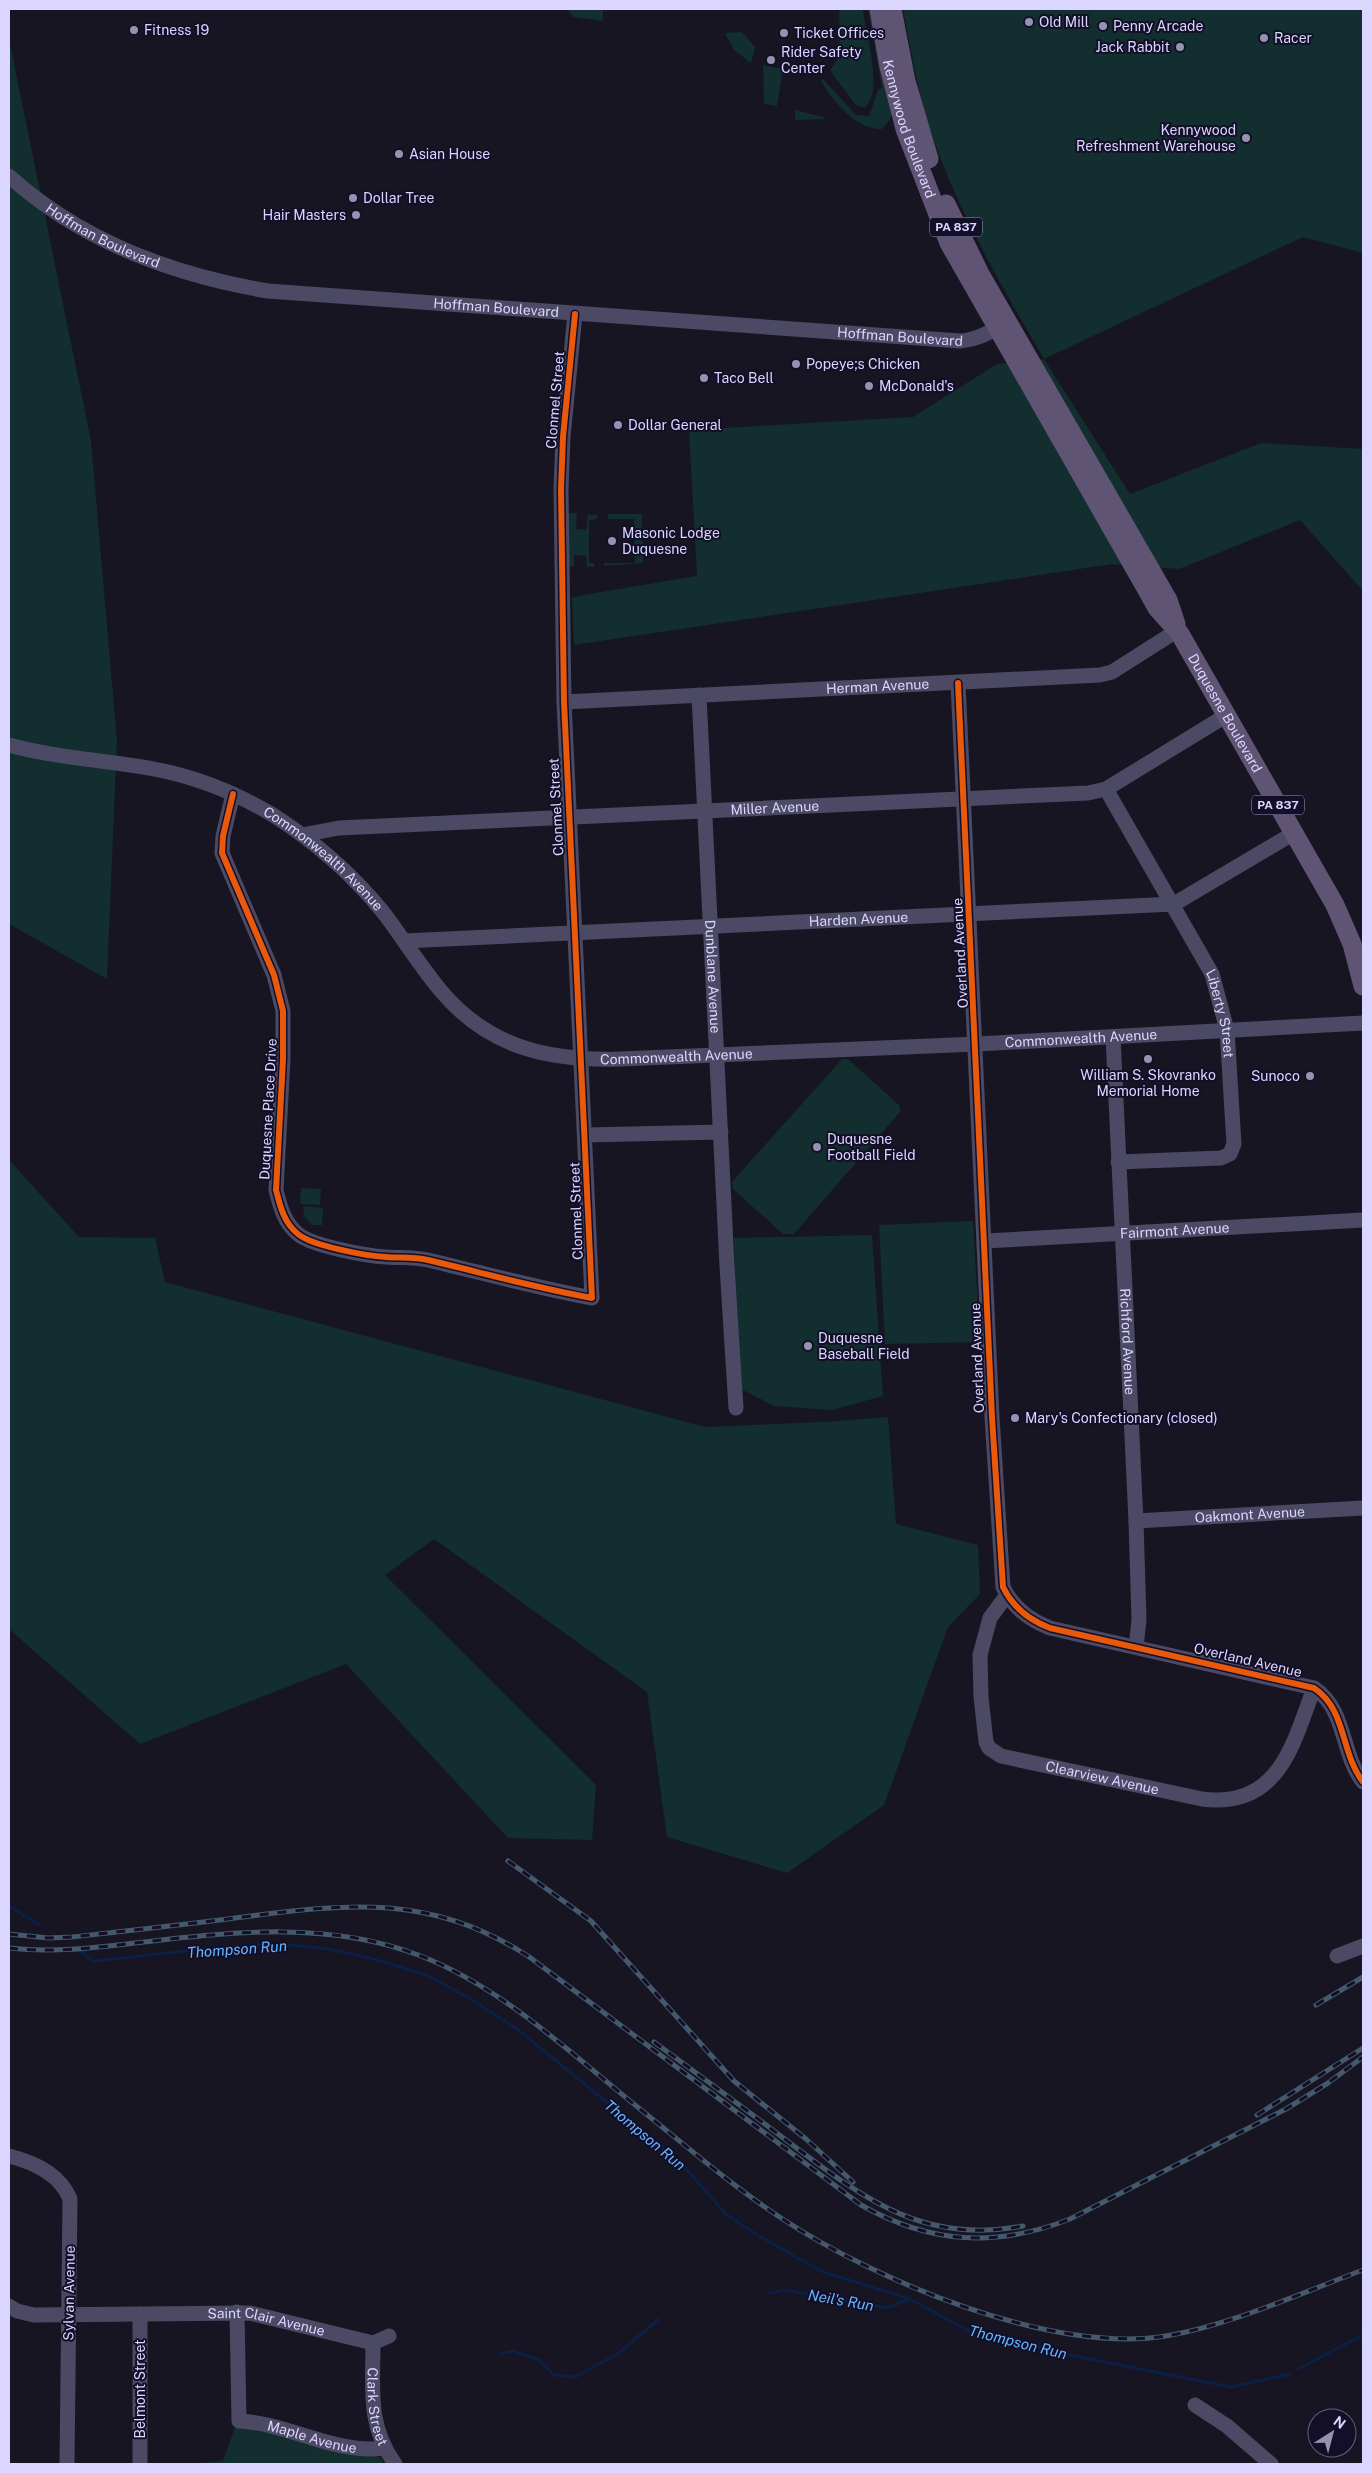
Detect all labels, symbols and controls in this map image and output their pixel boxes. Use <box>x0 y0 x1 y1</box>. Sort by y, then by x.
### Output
place label: Old Mill <box>1039 14 1089 30</box>
marker: Old Mill <box>1023 16 1035 28</box>
place label: Penny Arcade <box>1113 18 1203 34</box>
marker: Penny Arcade <box>1097 20 1109 32</box>
place label: Fitness 19 <box>144 22 209 38</box>
marker: Fitness 19 <box>128 24 140 36</box>
place label: Ticket Offices <box>794 25 884 41</box>
marker: Ticket Offices <box>778 27 790 39</box>
place label: Racer <box>1274 30 1312 46</box>
marker: Racer <box>1258 32 1270 44</box>
place label: Jack Rabbit <box>1095 39 1170 55</box>
marker: Jack Rabbit <box>1174 41 1186 53</box>
place label: Rider Safety Center <box>781 44 862 76</box>
marker: Rider Safety Center <box>765 54 777 66</box>
street label: Kennywood Boulevard <box>880 59 939 200</box>
place label: Kennywood Refreshment Warehouse <box>1076 122 1236 154</box>
marker: Kennywood Refreshment Warehouse <box>1240 132 1252 144</box>
place label: Asian House <box>409 146 490 162</box>
marker: Asian House <box>393 148 405 160</box>
place label: Dollar Tree <box>363 190 435 206</box>
marker: Dollar Tree <box>347 192 359 204</box>
street label: Hoffman Boulevard <box>43 200 162 271</box>
place label: Hair Masters <box>262 207 346 223</box>
marker: Hair Masters <box>350 209 362 221</box>
road number: PA 837 <box>930 218 982 236</box>
street label: Hoffman Boulevard <box>433 295 560 320</box>
street label: Hoffman Boulevard <box>837 324 963 349</box>
street label: Clonmel Street <box>543 350 567 450</box>
place label: Popeye;s Chicken <box>806 356 920 372</box>
marker: Popeye;s Chicken <box>790 358 802 370</box>
place label: Taco Bell <box>714 370 774 386</box>
marker: Taco Bell <box>698 372 710 384</box>
place label: McDonald's <box>879 378 954 394</box>
marker: McDonald's <box>863 380 875 392</box>
place label: Dollar General <box>628 417 722 433</box>
marker: Dollar General <box>612 419 624 431</box>
place label: Masonic Lodge Duquesne <box>622 525 720 557</box>
marker: Masonic Lodge Duquesne <box>606 535 618 547</box>
street label: Duquesne Boulevard <box>1185 651 1266 775</box>
street label: Herman Avenue <box>826 676 930 697</box>
street label: Clonmel Street <box>545 758 567 856</box>
road number: PA 837 <box>1252 796 1304 814</box>
street label: Miller Avenue <box>730 798 820 818</box>
street label: Commonwealth Avenue <box>261 803 387 914</box>
street label: Overland Avenue <box>949 897 971 1009</box>
street label: Harden Avenue <box>808 909 909 930</box>
street label: Dunblane Avenue <box>702 919 724 1034</box>
street label: Liberty Street <box>1203 966 1237 1058</box>
street label: Commonwealth Avenue <box>1004 1026 1158 1050</box>
street label: Duquesne Place Drive <box>256 1038 280 1180</box>
street label: Commonwealth Avenue <box>600 1045 753 1067</box>
marker: William S. Skovranko Memorial Home <box>1142 1053 1154 1065</box>
place label: William S. Skovranko Memorial Home <box>1080 1067 1216 1099</box>
place label: Sunoco <box>1251 1068 1300 1084</box>
marker: Sunoco <box>1304 1070 1316 1082</box>
place label: Duquesne Football Field <box>827 1131 916 1163</box>
marker: Duquesne Football Field <box>811 1141 823 1153</box>
street label: Clonmel Street <box>566 1162 586 1260</box>
street label: Fairmont Avenue <box>1119 1219 1230 1241</box>
street label: Richford Avenue <box>1117 1288 1138 1395</box>
street label: Overland Avenue <box>967 1302 987 1413</box>
place label: Duquesne Baseball Field <box>818 1330 910 1362</box>
marker: Duquesne Baseball Field <box>802 1340 814 1352</box>
place label: Mary's Confectionary (closed) <box>1025 1410 1218 1426</box>
marker: Mary's Confectionary (closed) <box>1009 1412 1021 1424</box>
street label: Oakmont Avenue <box>1194 1503 1306 1526</box>
street label: Overland Avenue <box>1192 1640 1304 1680</box>
street label: Clearview Avenue <box>1044 1758 1161 1798</box>
water label: Thompson Run <box>186 1937 288 1961</box>
water label: Thompson Run <box>601 2096 689 2174</box>
street label: Sylvan Avenue <box>60 2245 78 2341</box>
water label: Neil's Run <box>807 2286 875 2314</box>
street label: Saint Clair Avenue <box>207 2305 327 2339</box>
water label: Thompson Run <box>967 2322 1069 2362</box>
street label: Belmont Street <box>132 2339 148 2439</box>
street label: Clark Street <box>364 2367 391 2448</box>
north arrow <box>1307 2408 1357 2458</box>
text: N <box>1331 2413 1349 2432</box>
street label: Maple Avenue <box>266 2417 358 2456</box>

